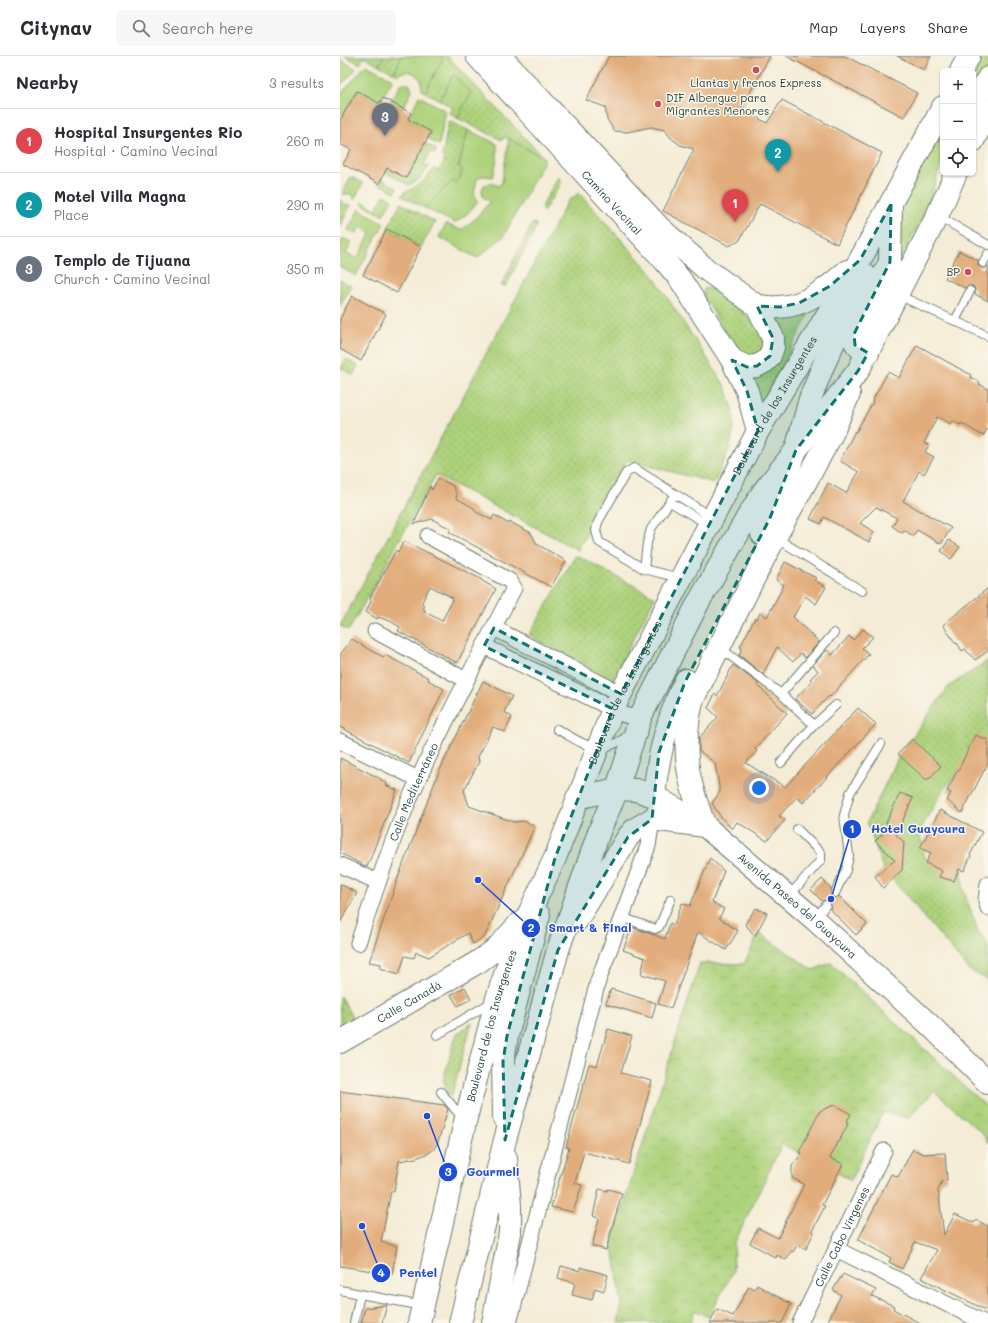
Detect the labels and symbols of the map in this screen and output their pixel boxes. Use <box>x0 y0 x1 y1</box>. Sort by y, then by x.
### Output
marker: Llantas y frenos Express <box>751 65 761 75</box>
place label: Llantas y frenos Express <box>690 75 822 90</box>
place label: DIF Albergue para Migrantes Menores <box>666 90 769 118</box>
marker: DIF Albergue para Migrantes Menores <box>653 99 663 109</box>
pin: 3 <box>372 103 398 136</box>
pin: 2 <box>765 139 791 172</box>
street label: Camino Vecinal <box>578 167 645 238</box>
pin: 1 <box>722 189 748 222</box>
place label: BP <box>946 264 960 279</box>
marker: BP <box>963 267 973 277</box>
street label: Boulevard de los Insurgentes <box>729 333 820 477</box>
street label: Boulevard de los Insurgentes <box>584 618 665 766</box>
street label: Calle Mediterráneo <box>386 740 441 843</box>
your location <box>749 778 769 798</box>
callout: Hotel Guaycura <box>842 817 973 841</box>
text: 1 <box>849 820 855 836</box>
text: Hotel Guaycura <box>871 820 965 836</box>
street label: Avenida Paseo del Guaycura <box>735 849 860 962</box>
callout: Smart & Final <box>521 916 639 940</box>
text: 2 <box>528 919 535 935</box>
text: Smart & Final <box>549 919 631 935</box>
street label: Boulevard de los Insurgentes <box>463 948 520 1103</box>
street label: Calle Canadá <box>374 977 444 1026</box>
callout: Gourmeli <box>438 1160 528 1184</box>
text: 3 <box>444 1163 452 1179</box>
text: Gourmeli <box>466 1163 520 1179</box>
street label: Calle Cabo Vírgenes <box>811 1184 873 1289</box>
callout: Pentel <box>371 1261 445 1285</box>
text: 4 <box>377 1264 385 1280</box>
text: Pentel <box>399 1264 437 1280</box>

